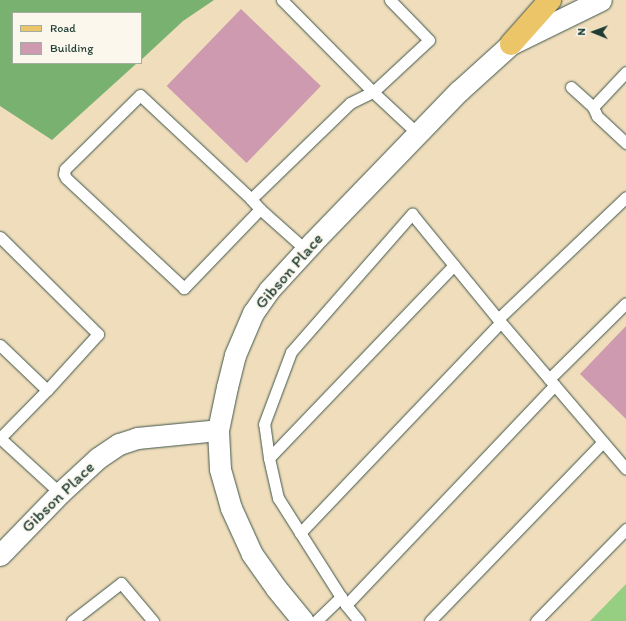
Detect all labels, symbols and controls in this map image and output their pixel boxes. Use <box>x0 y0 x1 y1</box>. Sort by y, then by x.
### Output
legend <box>12 12 142 64</box>
north arrow <box>574 12 614 52</box>
text: Road <box>50 21 76 35</box>
text: N <box>575 28 588 36</box>
text: Building <box>50 41 93 55</box>
street label: Gibson Place <box>251 229 327 313</box>
street label: Gibson Place <box>17 457 99 537</box>

